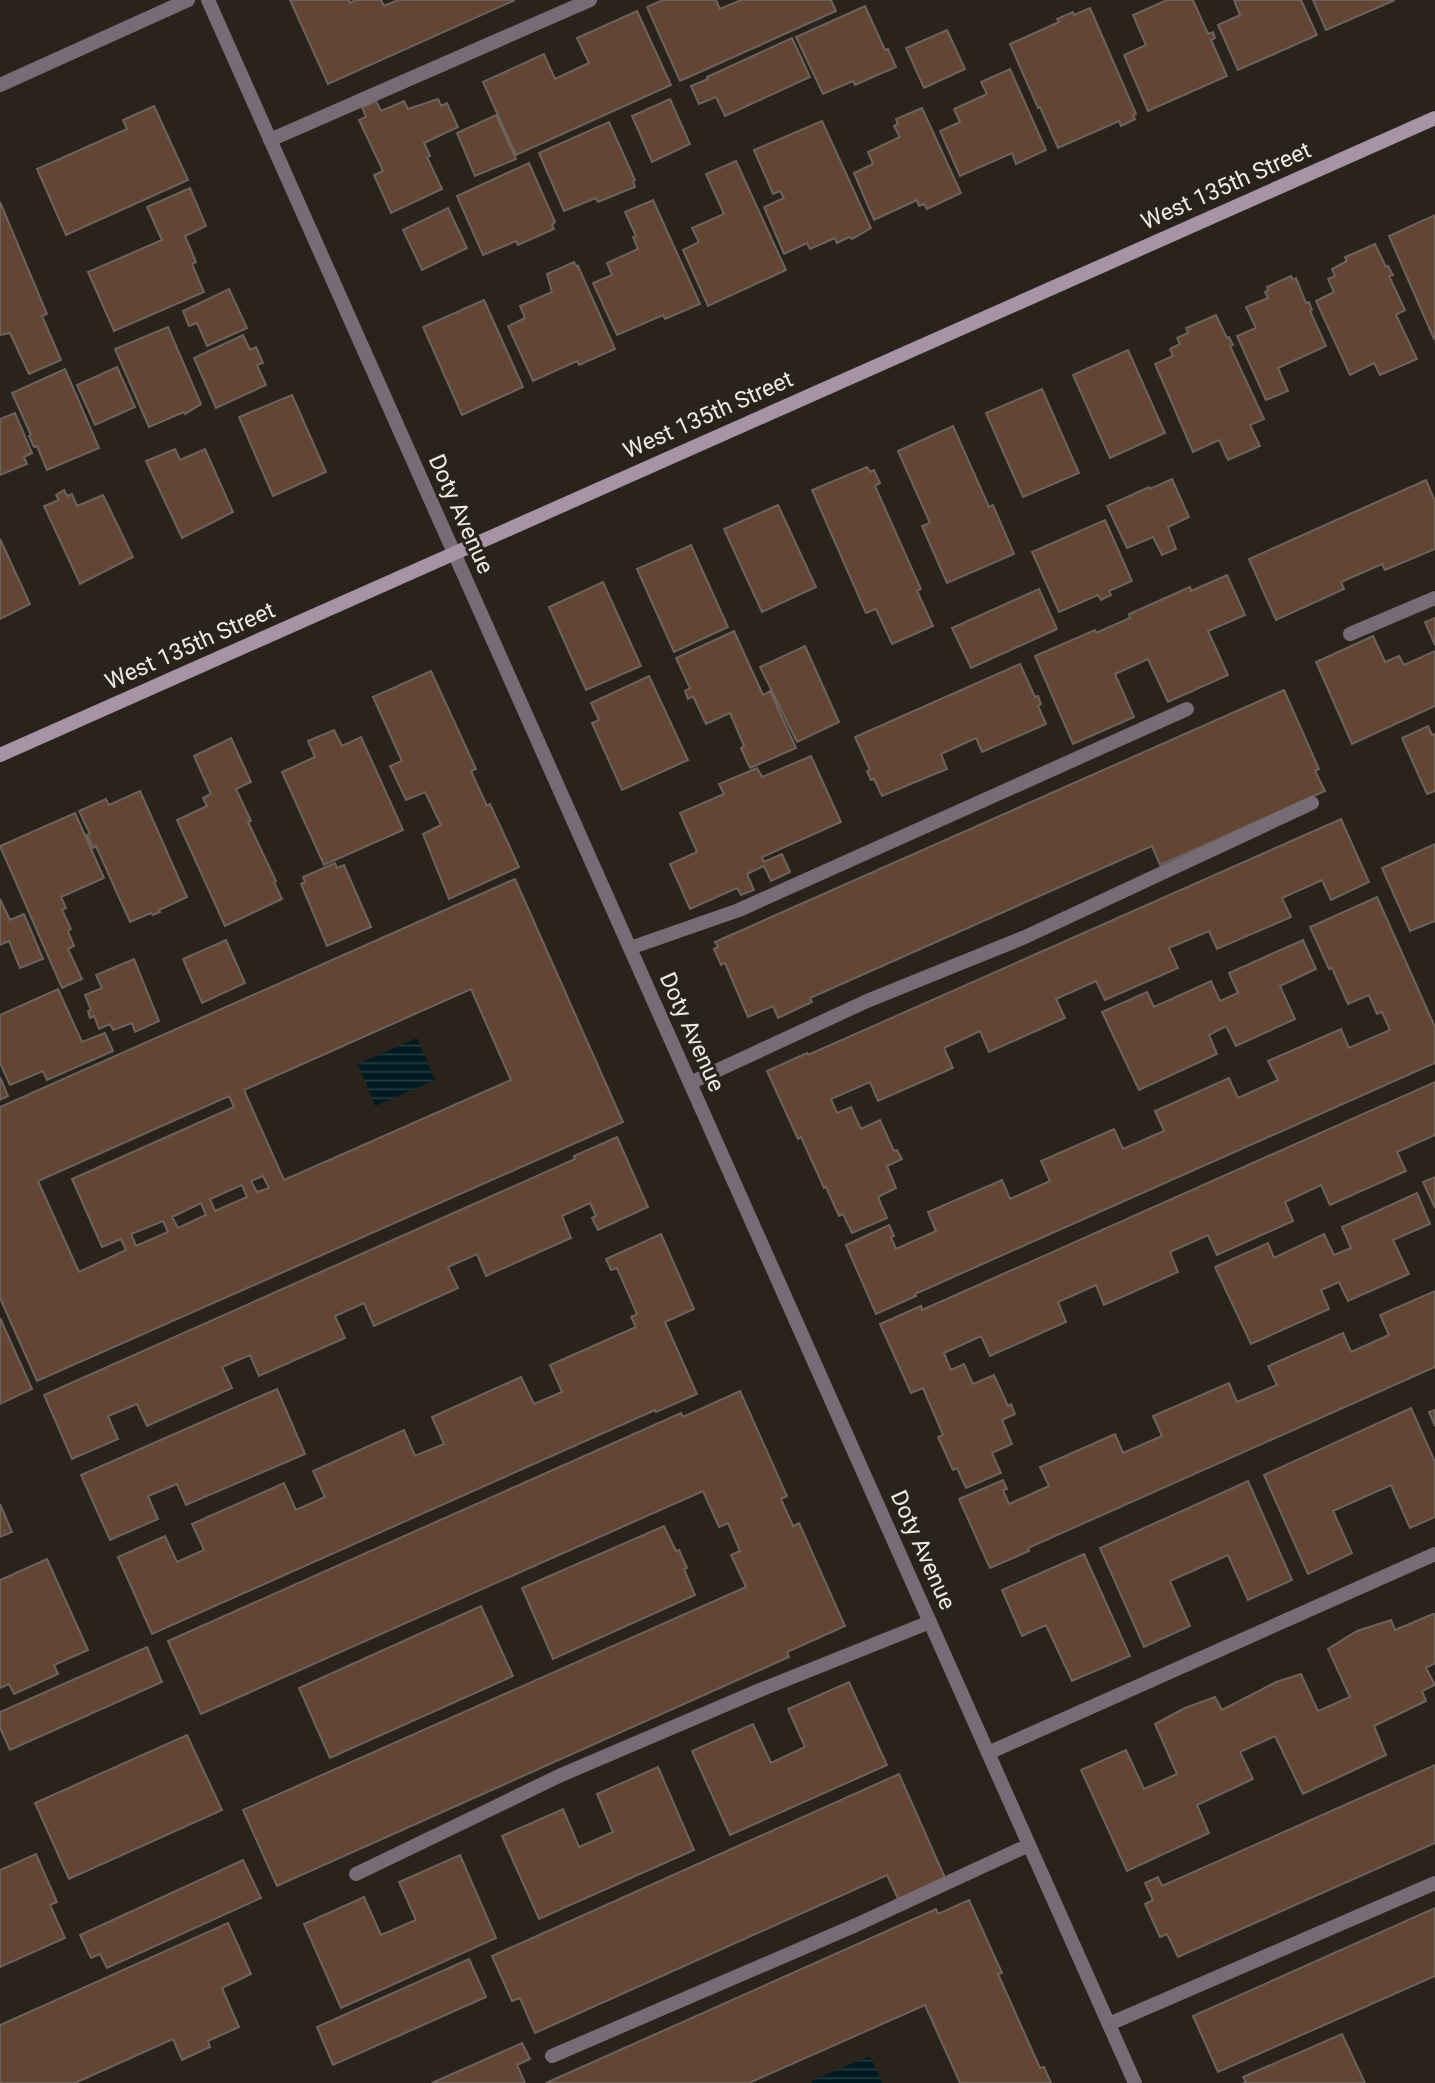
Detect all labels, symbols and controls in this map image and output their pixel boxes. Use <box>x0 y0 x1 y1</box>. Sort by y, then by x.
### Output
street label: West 135th Street <box>1137 137 1315 235</box>
street label: West 135th Street <box>619 366 797 464</box>
street label: Doty Avenue <box>423 450 499 578</box>
street label: West 135th Street <box>101 597 279 695</box>
street label: Doty Avenue <box>654 968 730 1096</box>
street label: Doty Avenue <box>885 1486 961 1614</box>

